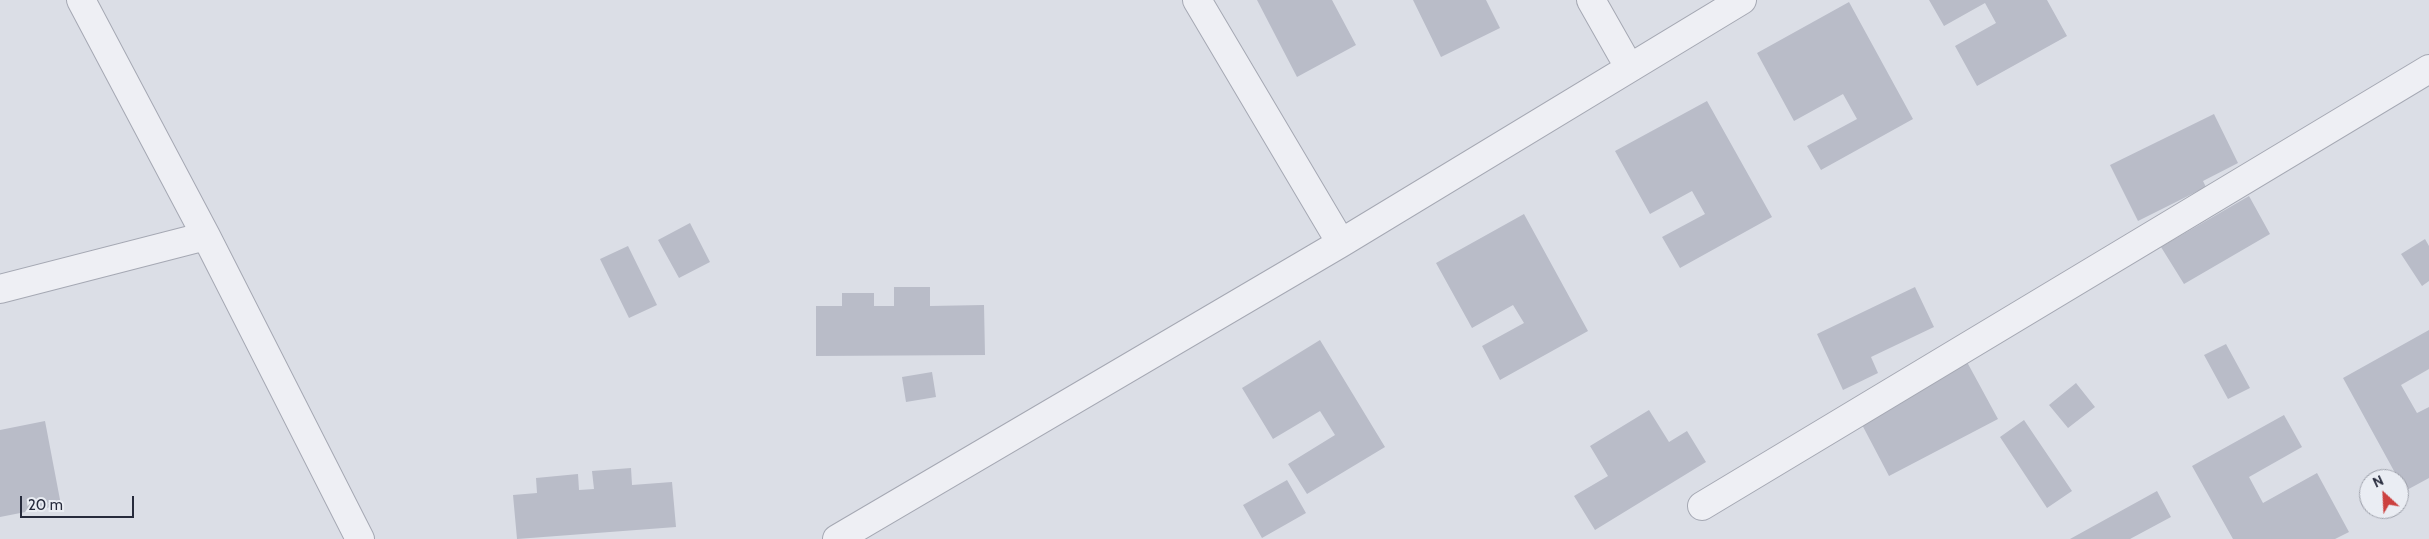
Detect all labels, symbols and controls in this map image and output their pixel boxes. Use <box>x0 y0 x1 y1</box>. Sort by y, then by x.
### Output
north arrow <box>2359 469 2409 519</box>
text: N <box>2370 471 2386 492</box>
scale bar <box>22 486 136 518</box>
text: 20 m <box>28 496 63 514</box>

